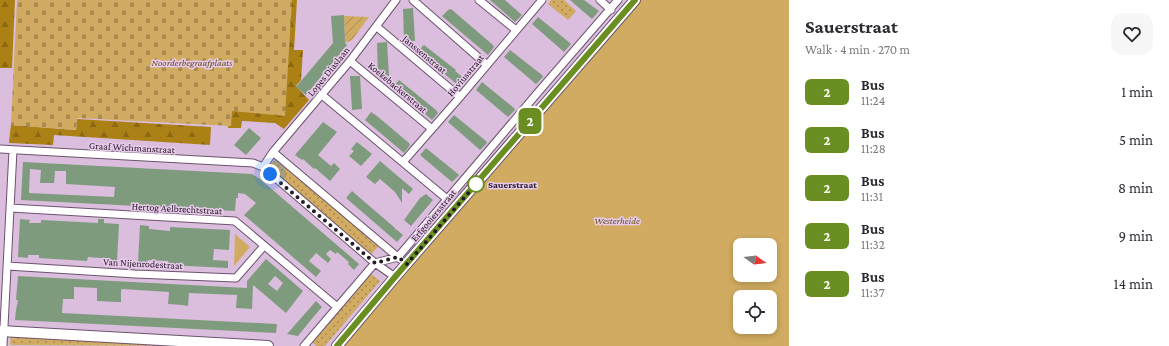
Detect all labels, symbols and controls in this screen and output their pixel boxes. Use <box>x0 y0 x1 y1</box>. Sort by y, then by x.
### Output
button: heart <box>1111 13 1153 55</box>
text: Sauerstraat <box>805 16 898 37</box>
street label: Janssenstraat <box>400 32 449 76</box>
text: Walk · 4 min · 270 m <box>805 42 910 57</box>
street label: Lopes Diaslaan <box>305 44 352 98</box>
street label: Hoviusstraat <box>445 52 486 98</box>
park label: Noorderbegraafplaats <box>152 57 233 68</box>
street label: Koekebackerstraat <box>366 59 430 116</box>
text: Bus <box>861 77 884 93</box>
text: 2 <box>823 84 831 100</box>
text: 1 min <box>1121 84 1153 100</box>
text: 11:24 <box>861 93 885 108</box>
line badge: 2 <box>517 108 543 134</box>
text: 2 <box>526 113 534 129</box>
text: Bus <box>861 125 884 141</box>
text: 2 <box>823 132 831 148</box>
text: 5 min <box>1119 132 1153 148</box>
street label: Graaf Wichmanstraat <box>89 140 176 155</box>
text: 11:28 <box>861 141 886 156</box>
your location <box>260 164 280 184</box>
text: Bus <box>861 173 884 189</box>
marker: Sauerstraat <box>467 175 485 193</box>
place label: Sauerstraat <box>488 179 537 190</box>
text: 2 <box>823 180 831 196</box>
text: 8 min <box>1118 180 1153 196</box>
street label: Erfgooiersstraat <box>409 187 459 243</box>
text: 11:31 <box>861 189 883 204</box>
street label: Hertog Aelbrechtstraat <box>131 201 223 216</box>
park label: Westerheide <box>594 215 640 226</box>
text: Bus <box>861 221 884 237</box>
text: 2 <box>823 228 831 244</box>
text: 9 min <box>1119 228 1153 244</box>
text: 11:32 <box>861 237 885 252</box>
north arrow <box>733 238 777 282</box>
map controls <box>733 238 777 334</box>
street label: Van Nijenrodestraat <box>103 256 184 272</box>
text: Bus <box>861 269 884 285</box>
text: 2 <box>823 276 831 292</box>
text: 14 min <box>1114 276 1153 292</box>
text: 11:37 <box>861 285 885 300</box>
button: locate <box>733 290 777 334</box>

